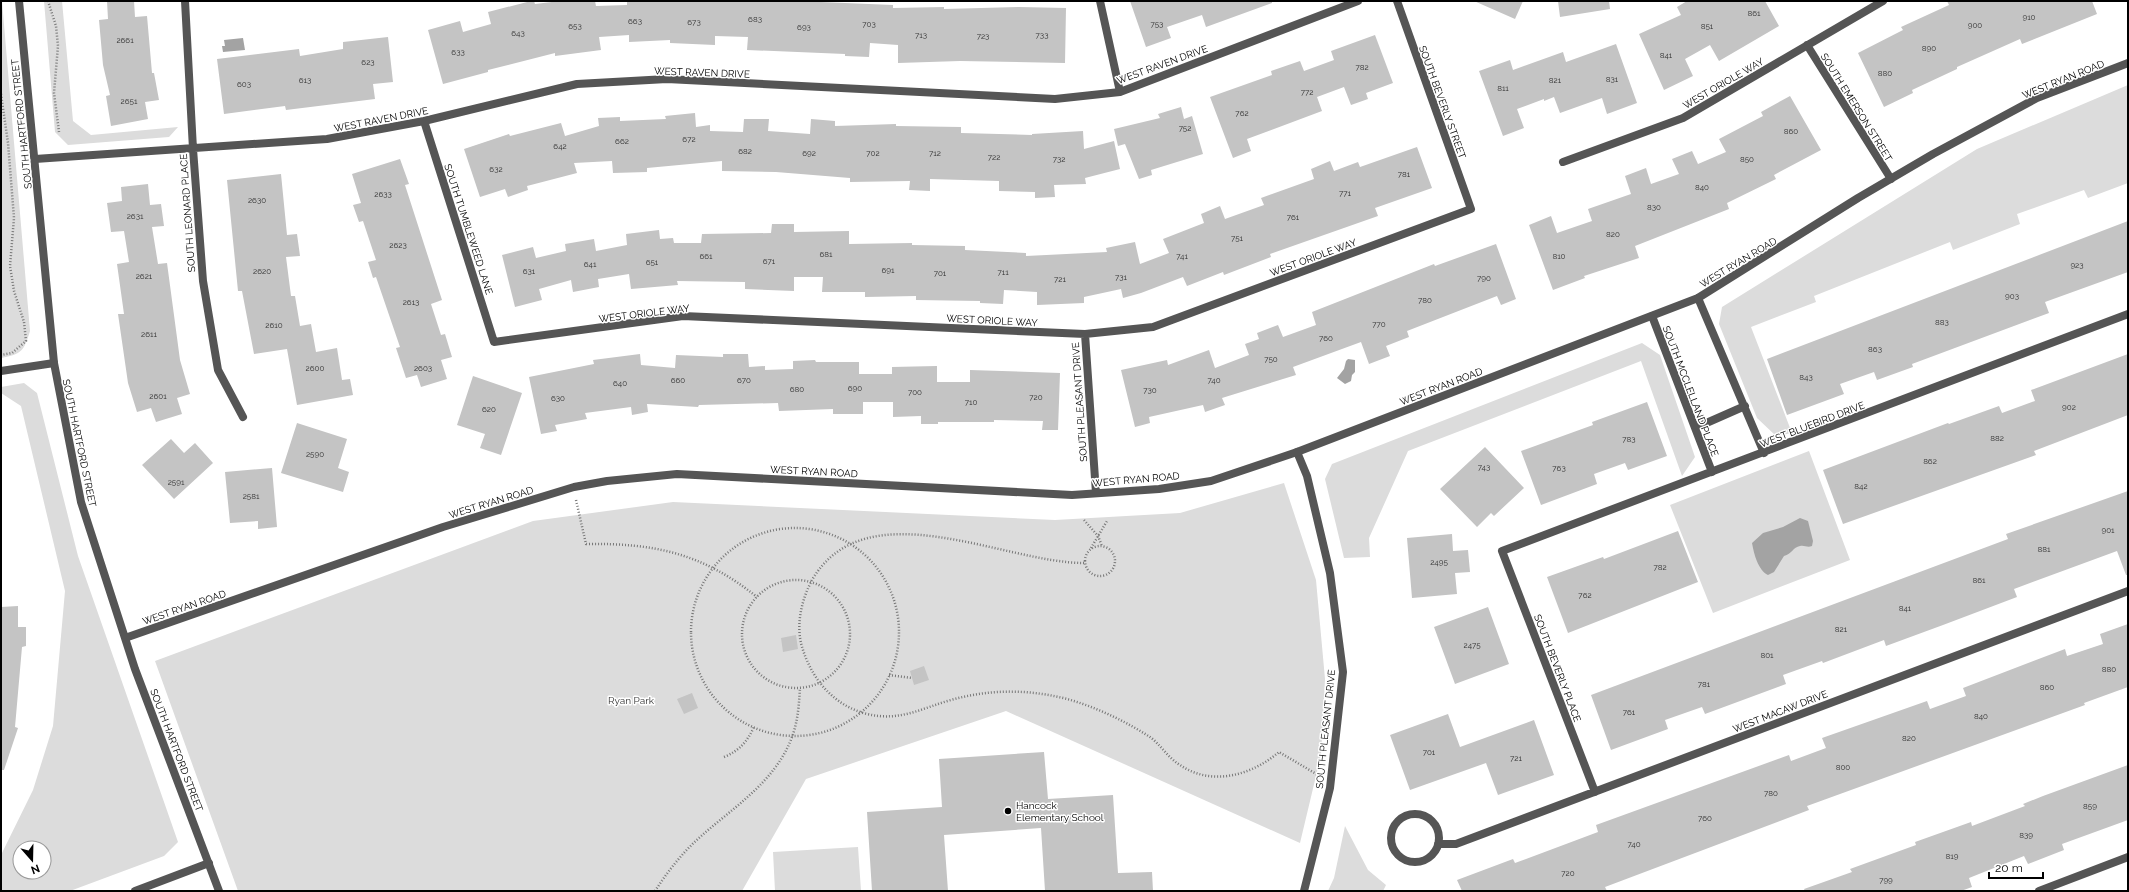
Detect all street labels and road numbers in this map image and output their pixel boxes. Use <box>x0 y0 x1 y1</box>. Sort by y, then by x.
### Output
street label: WEST RAVEN DRIVE <box>1115 43 1209 86</box>
street label: SOUTH BEVERLY STREET <box>1417 44 1468 160</box>
street label: SOUTH EMERSON STREET <box>1819 51 1894 163</box>
street label: WEST ORIOLE WAY <box>1681 56 1766 111</box>
street label: WEST RYAN ROAD <box>2021 58 2106 101</box>
street label: SOUTH HARTFORD STREET <box>9 59 34 189</box>
street label: WEST RAVEN DRIVE <box>654 65 750 80</box>
street label: WEST RAVEN DRIVE <box>333 105 429 134</box>
street label: SOUTH LEONARD PLACE <box>178 153 197 273</box>
street label: SOUTH TUMBLEWEED LANE <box>442 162 495 296</box>
street label: WEST RYAN ROAD <box>1698 235 1779 290</box>
street label: WEST ORIOLE WAY <box>1268 237 1358 278</box>
street label: WEST ORIOLE WAY <box>598 302 691 325</box>
street label: WEST ORIOLE WAY <box>946 313 1038 328</box>
street label: SOUTH MCCLELLAND PLACE <box>1661 324 1721 458</box>
street label: SOUTH PLEASANT DRIVE <box>1070 342 1089 462</box>
street label: WEST RYAN ROAD <box>1398 366 1484 407</box>
street label: SOUTH HARTFORD STREET <box>61 378 98 508</box>
street label: WEST BLUEBIRD DRIVE <box>1758 399 1866 450</box>
street label: WEST RYAN ROAD <box>770 464 858 479</box>
street label: WEST RYAN ROAD <box>1092 470 1180 489</box>
street label: WEST RYAN ROAD <box>448 484 535 521</box>
street label: WEST RYAN ROAD <box>141 588 227 627</box>
street label: SOUTH BEVERLY PLACE <box>1532 613 1583 723</box>
street label: SOUTH PLEASANT DRIVE <box>1314 669 1337 789</box>
street label: SOUTH HARTFORD STREET <box>148 687 205 813</box>
street label: WEST MACAW DRIVE <box>1731 688 1829 735</box>

